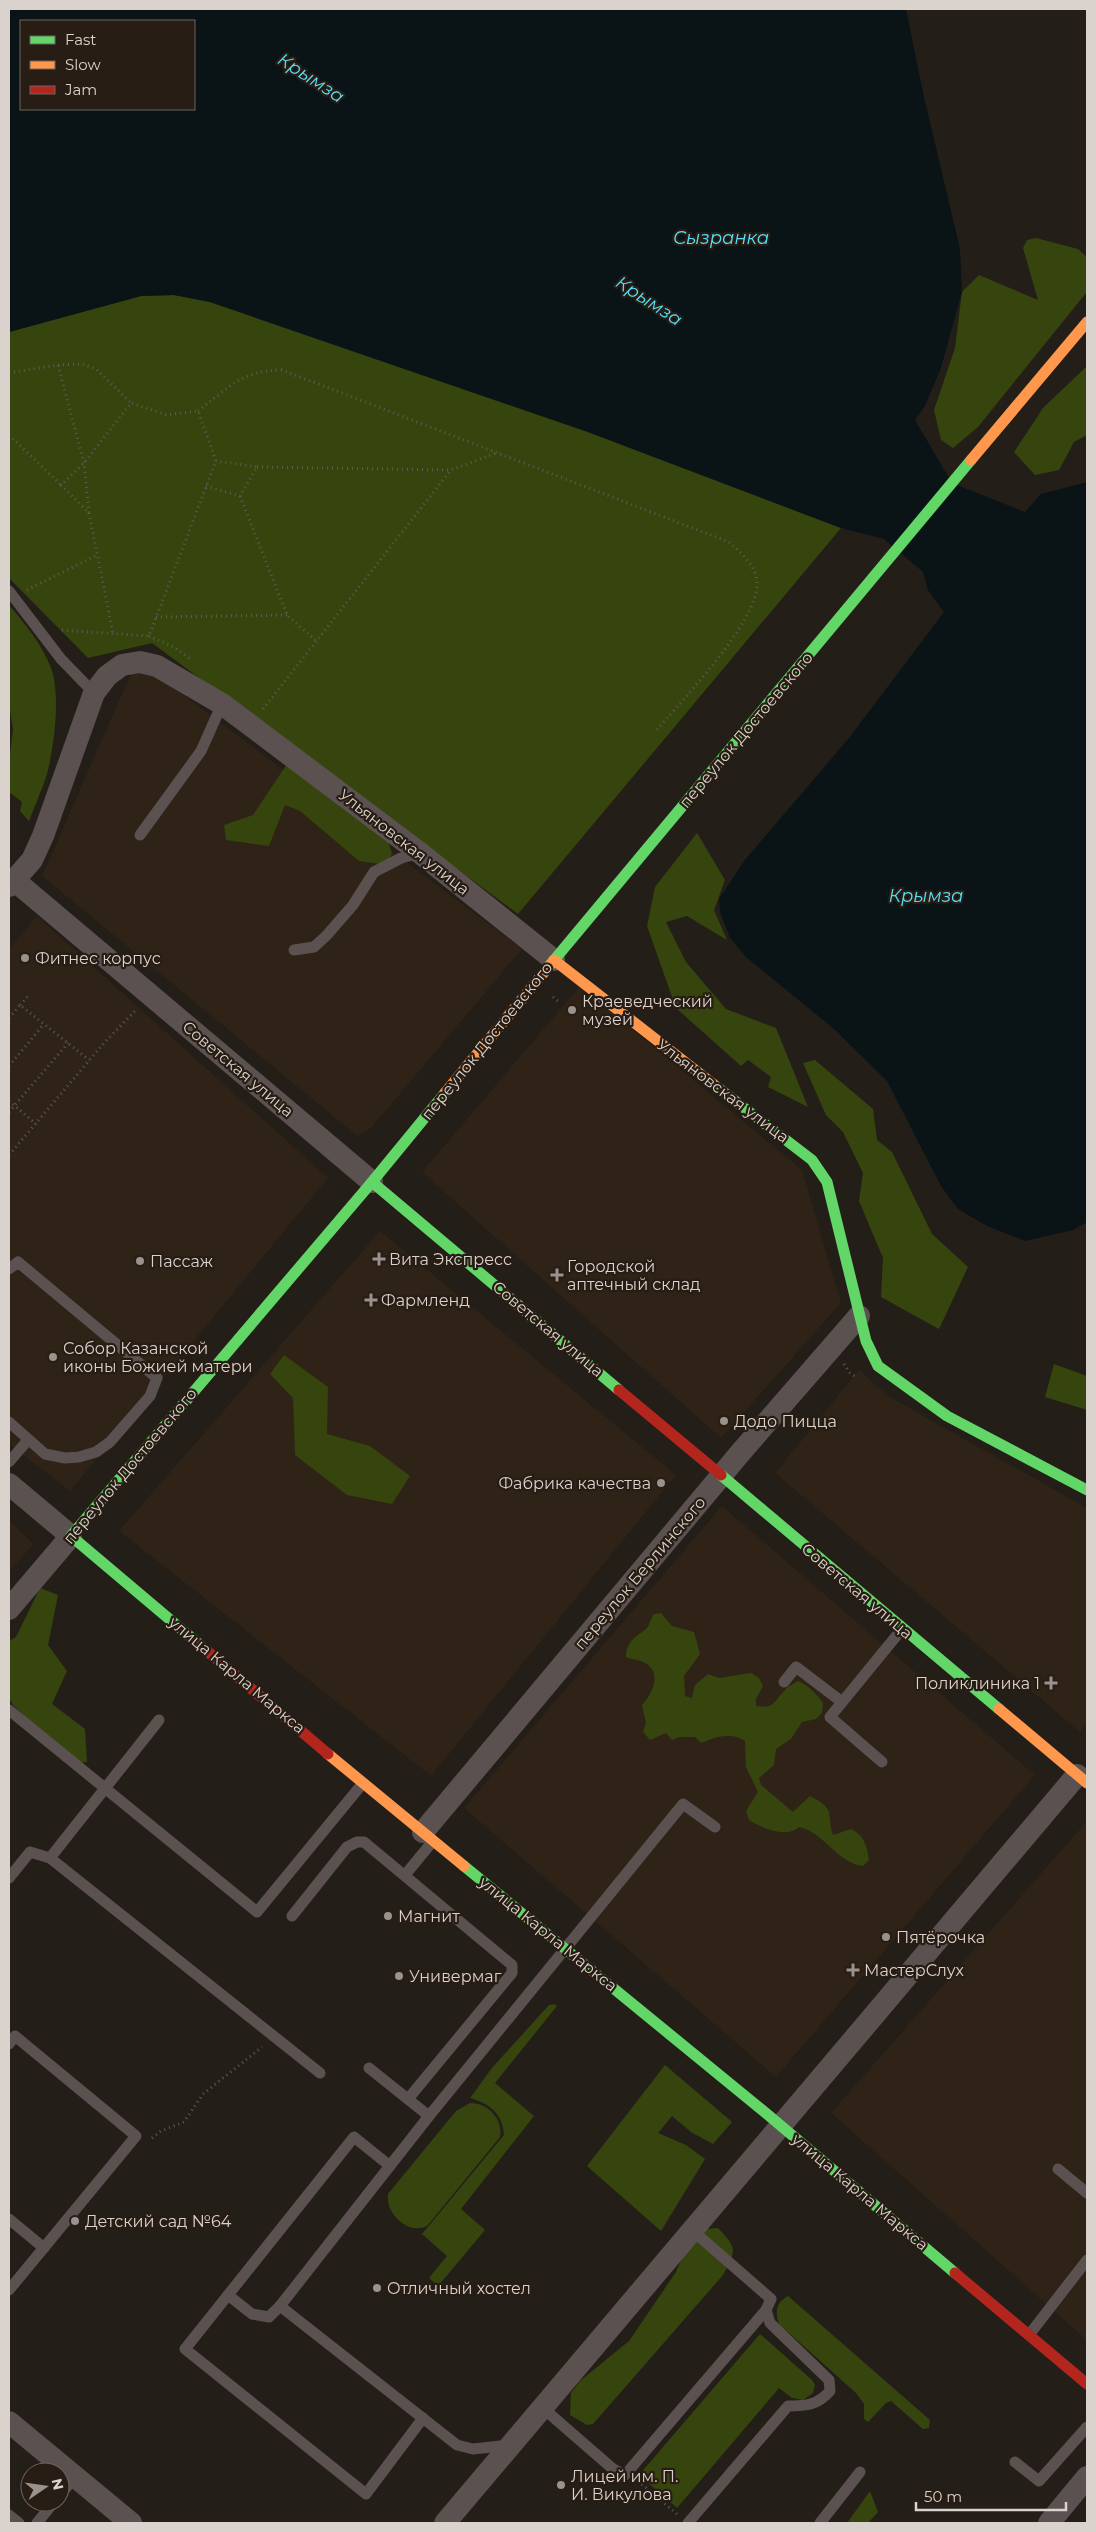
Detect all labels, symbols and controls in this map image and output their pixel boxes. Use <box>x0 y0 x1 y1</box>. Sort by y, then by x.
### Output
legend <box>20 20 195 110</box>
text: Fast <box>65 30 96 49</box>
water label: Крымза <box>274 48 348 108</box>
text: Slow <box>65 55 101 74</box>
text: Jam <box>64 80 97 99</box>
water label: Сызранка <box>673 227 769 249</box>
water label: Крымза <box>612 271 686 331</box>
street label: переулок Достоевского <box>675 648 817 812</box>
street label: Ульяновская улица <box>335 785 473 899</box>
water label: Крымза <box>888 885 964 907</box>
place label: Фитнес корпус <box>35 949 161 968</box>
marker: Фитнес корпус <box>19 952 31 964</box>
street label: переулок Достоевского <box>417 958 557 1124</box>
place label: Краеведческий музей <box>582 992 713 1029</box>
marker: Краеведческий музей <box>566 1004 578 1016</box>
street label: Советская улица <box>179 1017 297 1121</box>
street label: Ульяновская улица <box>653 1035 793 1147</box>
place label: Вита Экспресс <box>389 1250 512 1269</box>
place label: Пассаж <box>150 1252 213 1271</box>
marker: Вита Экспресс <box>373 1253 385 1265</box>
marker: Пассаж <box>134 1255 146 1267</box>
place label: Городской аптечный склад <box>567 1257 701 1294</box>
marker: Городской аптечный склад <box>551 1269 563 1281</box>
street label: Советская улица <box>489 1277 607 1381</box>
place label: Фармленд <box>381 1291 470 1310</box>
marker: Фармленд <box>365 1294 377 1306</box>
place label: Собор Казанской иконы Божией матери <box>63 1339 253 1376</box>
marker: Собор Казанской иконы Божией матери <box>47 1351 59 1363</box>
street label: переулок Достоевского <box>59 1384 201 1548</box>
place label: Додо Пицца <box>734 1412 837 1431</box>
marker: Додо Пицца <box>718 1415 730 1427</box>
place label: Фабрика качества <box>498 1474 651 1493</box>
marker: Фабрика качества <box>655 1477 667 1489</box>
street label: переулок Берлинского <box>570 1493 710 1653</box>
street label: Советская улица <box>798 1539 916 1643</box>
street label: улица Карла Маркса <box>164 1612 309 1738</box>
place label: Поликлиника 1 <box>915 1674 1040 1693</box>
marker: Поликлиника 1 <box>1044 1676 1058 1690</box>
street label: улица Карла Маркса <box>474 1872 621 1996</box>
place label: Магнит <box>398 1907 460 1926</box>
marker: Магнит <box>382 1910 394 1922</box>
place label: Пятёрочка <box>896 1928 985 1947</box>
marker: Пятёрочка <box>880 1931 892 1943</box>
place label: МастерСлух <box>864 1961 964 1980</box>
marker: МастерСлух <box>846 1963 860 1977</box>
place label: Универмаг <box>409 1967 502 1986</box>
marker: Универмаг <box>393 1970 405 1982</box>
street label: улица Карла Маркса <box>787 2129 932 2255</box>
place label: Детский сад №64 <box>85 2212 232 2231</box>
marker: Детский сад №64 <box>69 2215 81 2227</box>
place label: Отличный хостел <box>387 2279 531 2298</box>
marker: Отличный хостел <box>371 2282 383 2294</box>
north arrow <box>20 2462 70 2512</box>
place label: Лицей им. П. И. Викулова <box>571 2467 678 2504</box>
text: N <box>48 2477 68 2492</box>
marker: Лицей им. П. И. Викулова <box>555 2479 567 2491</box>
scale bar <box>916 2480 1066 2512</box>
text: 50 m <box>924 2487 962 2506</box>

